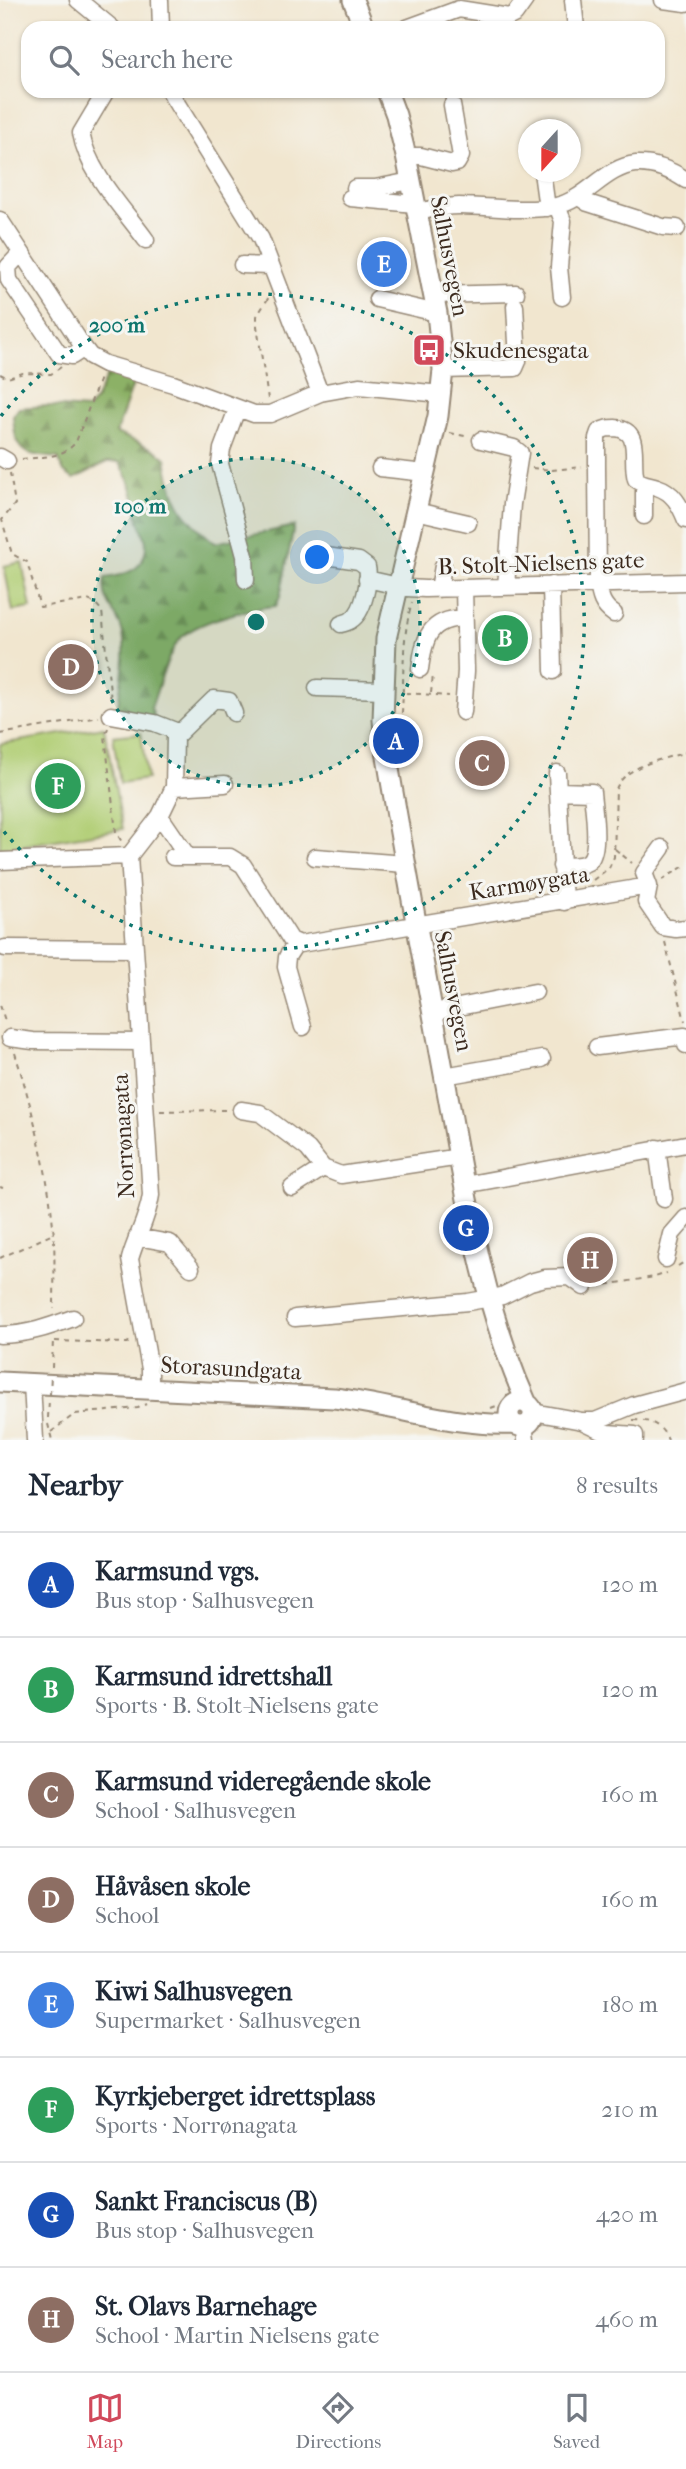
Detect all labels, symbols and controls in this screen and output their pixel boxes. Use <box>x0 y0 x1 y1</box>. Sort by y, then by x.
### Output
search box <box>21 21 665 98</box>
icon: search <box>45 41 83 79</box>
text: Search here <box>101 44 233 75</box>
north arrow <box>518 119 581 182</box>
street label: Salhusvegen <box>425 193 475 319</box>
pin: E <box>361 238 407 290</box>
text: 200 m <box>89 313 146 337</box>
bus stop icon: Skudenesgata <box>410 331 448 369</box>
place label: Skudenesgata <box>453 337 589 364</box>
text: 100 m <box>114 494 167 518</box>
your location <box>300 540 334 574</box>
street label: B. Stolt-Nielsens gate <box>437 546 645 581</box>
centre of rings <box>244 610 268 634</box>
pin: B <box>482 612 528 664</box>
pin: D <box>48 641 94 693</box>
pin: A <box>373 715 419 767</box>
pin: C <box>459 737 505 789</box>
pin: F <box>35 760 81 812</box>
street label: Karmøygata <box>467 861 591 906</box>
street label: Salhusvegen <box>429 928 479 1054</box>
street label: Norrønagata <box>107 1072 140 1199</box>
pin: G <box>443 1202 489 1254</box>
pin: H <box>567 1234 613 1286</box>
street label: Storasundgata <box>160 1351 302 1386</box>
text: Nearby <box>28 1468 123 1503</box>
text: 8 results <box>576 1472 658 1499</box>
text: Karmsund vgs. <box>95 1556 259 1587</box>
text: A <box>44 1571 58 1598</box>
text: 120 m <box>601 1571 658 1598</box>
text: Bus stop · Salhusvegen <box>95 1587 314 1614</box>
text: Karmsund idrettshall <box>95 1661 332 1692</box>
text: B <box>44 1676 58 1703</box>
text: 120 m <box>601 1676 658 1703</box>
text: Sports · B. Stolt-Nielsens gate <box>95 1692 379 1719</box>
text: Karmsund videregående skole <box>95 1766 431 1797</box>
text: C <box>43 1781 59 1808</box>
text: 160 m <box>601 1781 658 1808</box>
text: School · Salhusvegen <box>95 1797 296 1824</box>
text: Håvåsen skole <box>95 1871 250 1902</box>
text: D <box>42 1886 60 1913</box>
text: 160 m <box>601 1886 658 1913</box>
text: School <box>95 1902 159 1929</box>
text: Kiwi Salhusvegen <box>95 1976 292 2007</box>
text: E <box>44 1991 58 2018</box>
text: 180 m <box>601 1991 658 2018</box>
text: Supermarket · Salhusvegen <box>95 2007 361 2034</box>
text: Kyrkjeberget idrettsplass <box>95 2081 375 2112</box>
text: F <box>45 2096 57 2123</box>
text: 210 m <box>601 2096 658 2123</box>
text: Sports · Norrønagata <box>95 2112 297 2139</box>
text: Sankt Franciscus (B) <box>95 2186 318 2217</box>
text: G <box>43 2201 59 2228</box>
text: 420 m <box>596 2201 658 2228</box>
text: Bus stop · Salhusvegen <box>95 2217 314 2244</box>
text: St. Olavs Barnehage <box>95 2291 317 2322</box>
text: H <box>42 2306 60 2333</box>
text: 460 m <box>595 2306 658 2333</box>
text: School · Martin Nielsens gate <box>95 2322 379 2349</box>
tab: Map <box>86 2389 124 2453</box>
tab: Directions <box>296 2389 381 2453</box>
tab: Saved <box>553 2389 600 2453</box>

